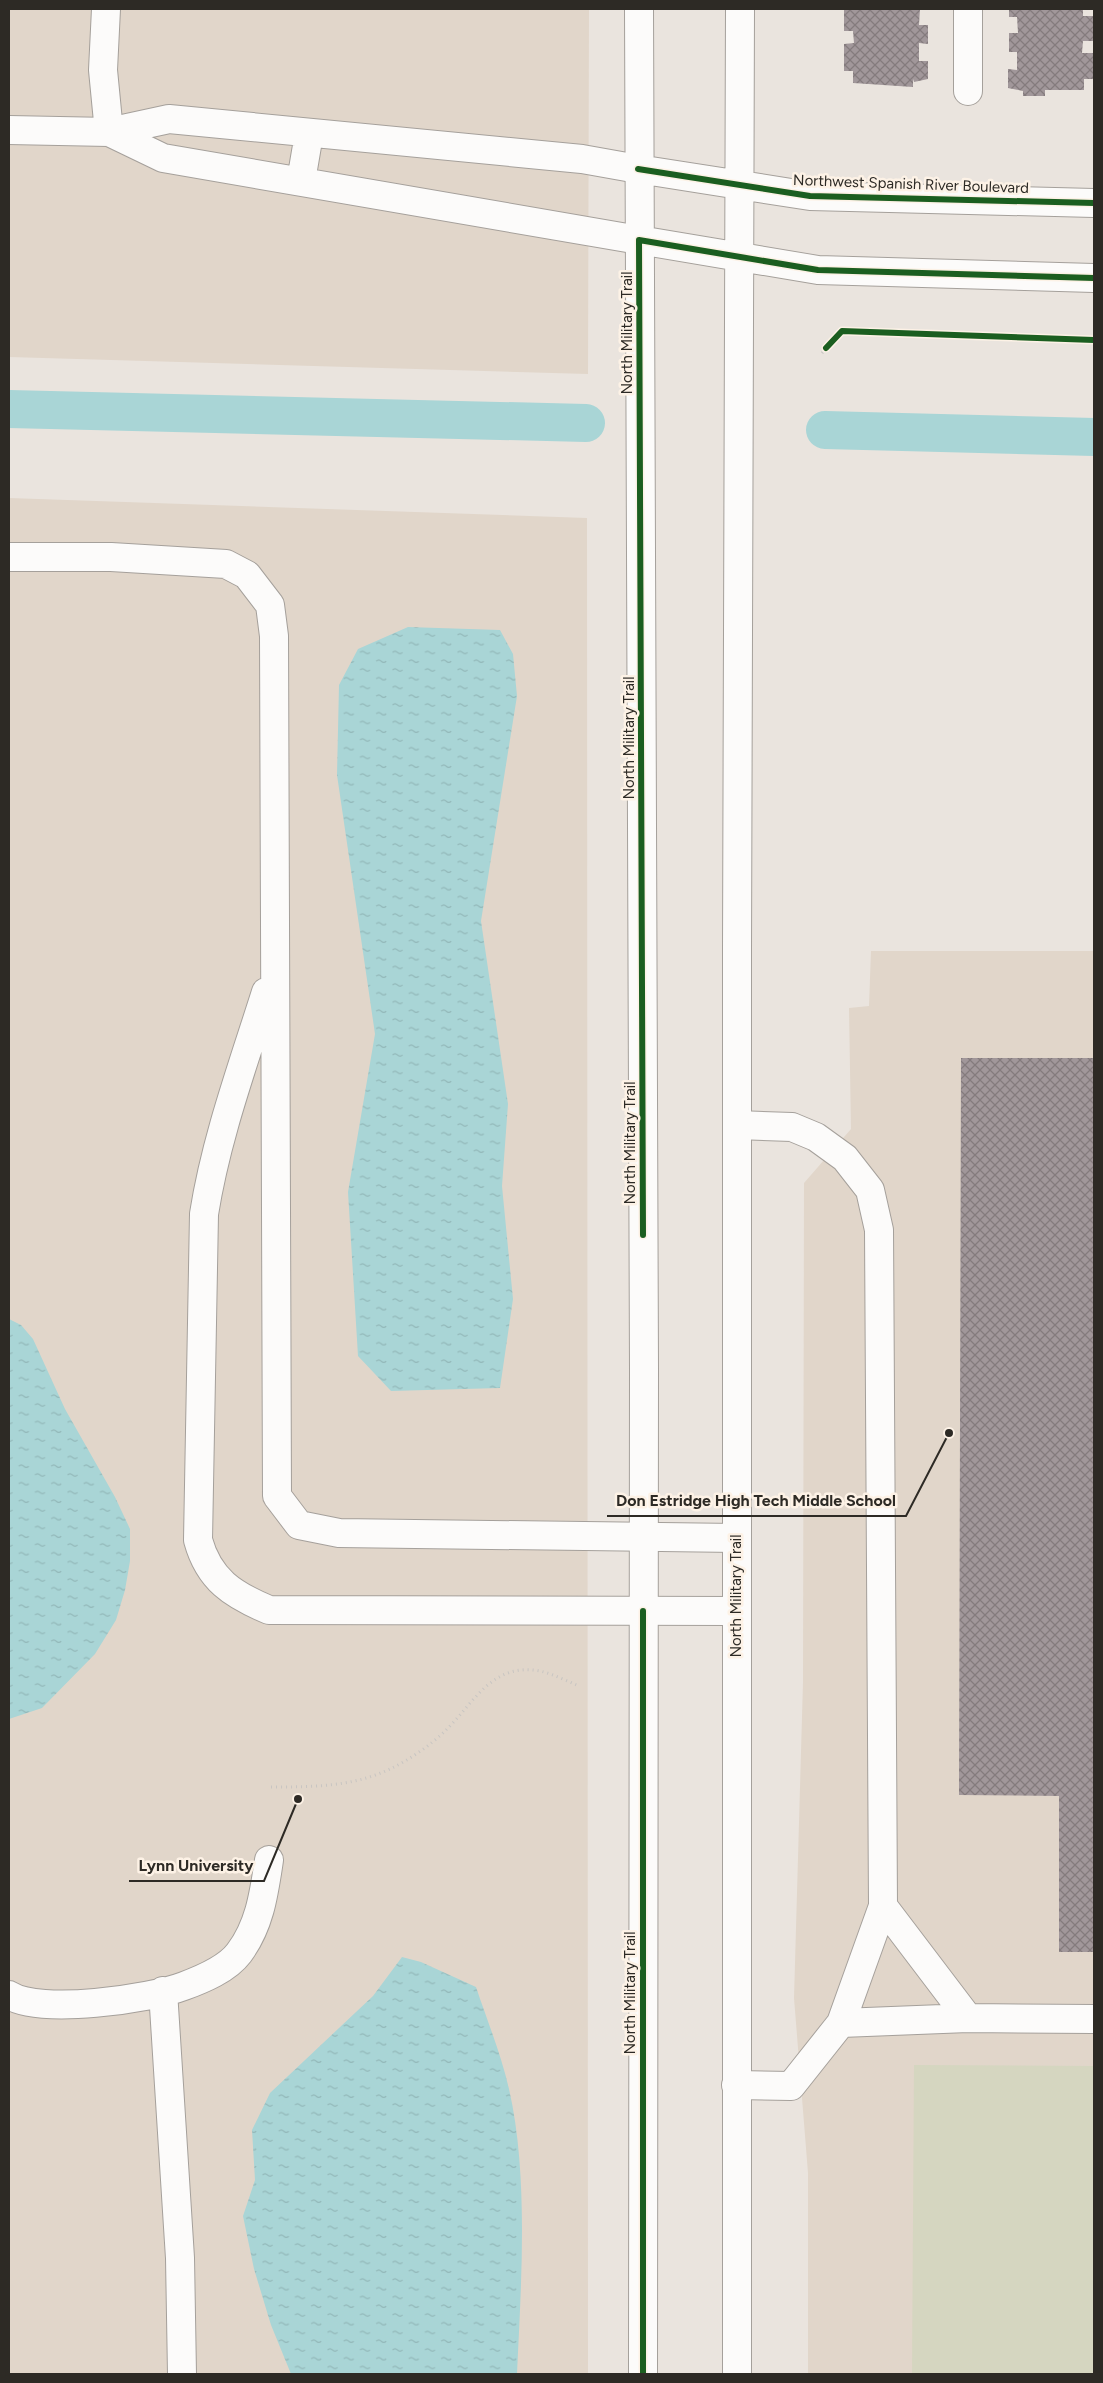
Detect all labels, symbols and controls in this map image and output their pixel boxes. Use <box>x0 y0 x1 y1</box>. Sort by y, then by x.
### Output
street label: Northwest Spanish River Boulevard <box>793 171 1029 197</box>
street label: North Military Trail <box>618 271 636 395</box>
street label: North Military Trail <box>620 676 638 800</box>
street label: North Military Trail <box>621 1081 639 1205</box>
callout: Don Estridge High Tech Middle School <box>607 1485 906 1516</box>
text: Don Estridge High Tech Middle School <box>616 1491 896 1510</box>
street label: North Military Trail <box>727 1534 745 1658</box>
callout: Lynn University <box>129 1850 264 1881</box>
text: Lynn University <box>139 1856 254 1875</box>
street label: North Military Trail <box>621 1931 639 2055</box>

